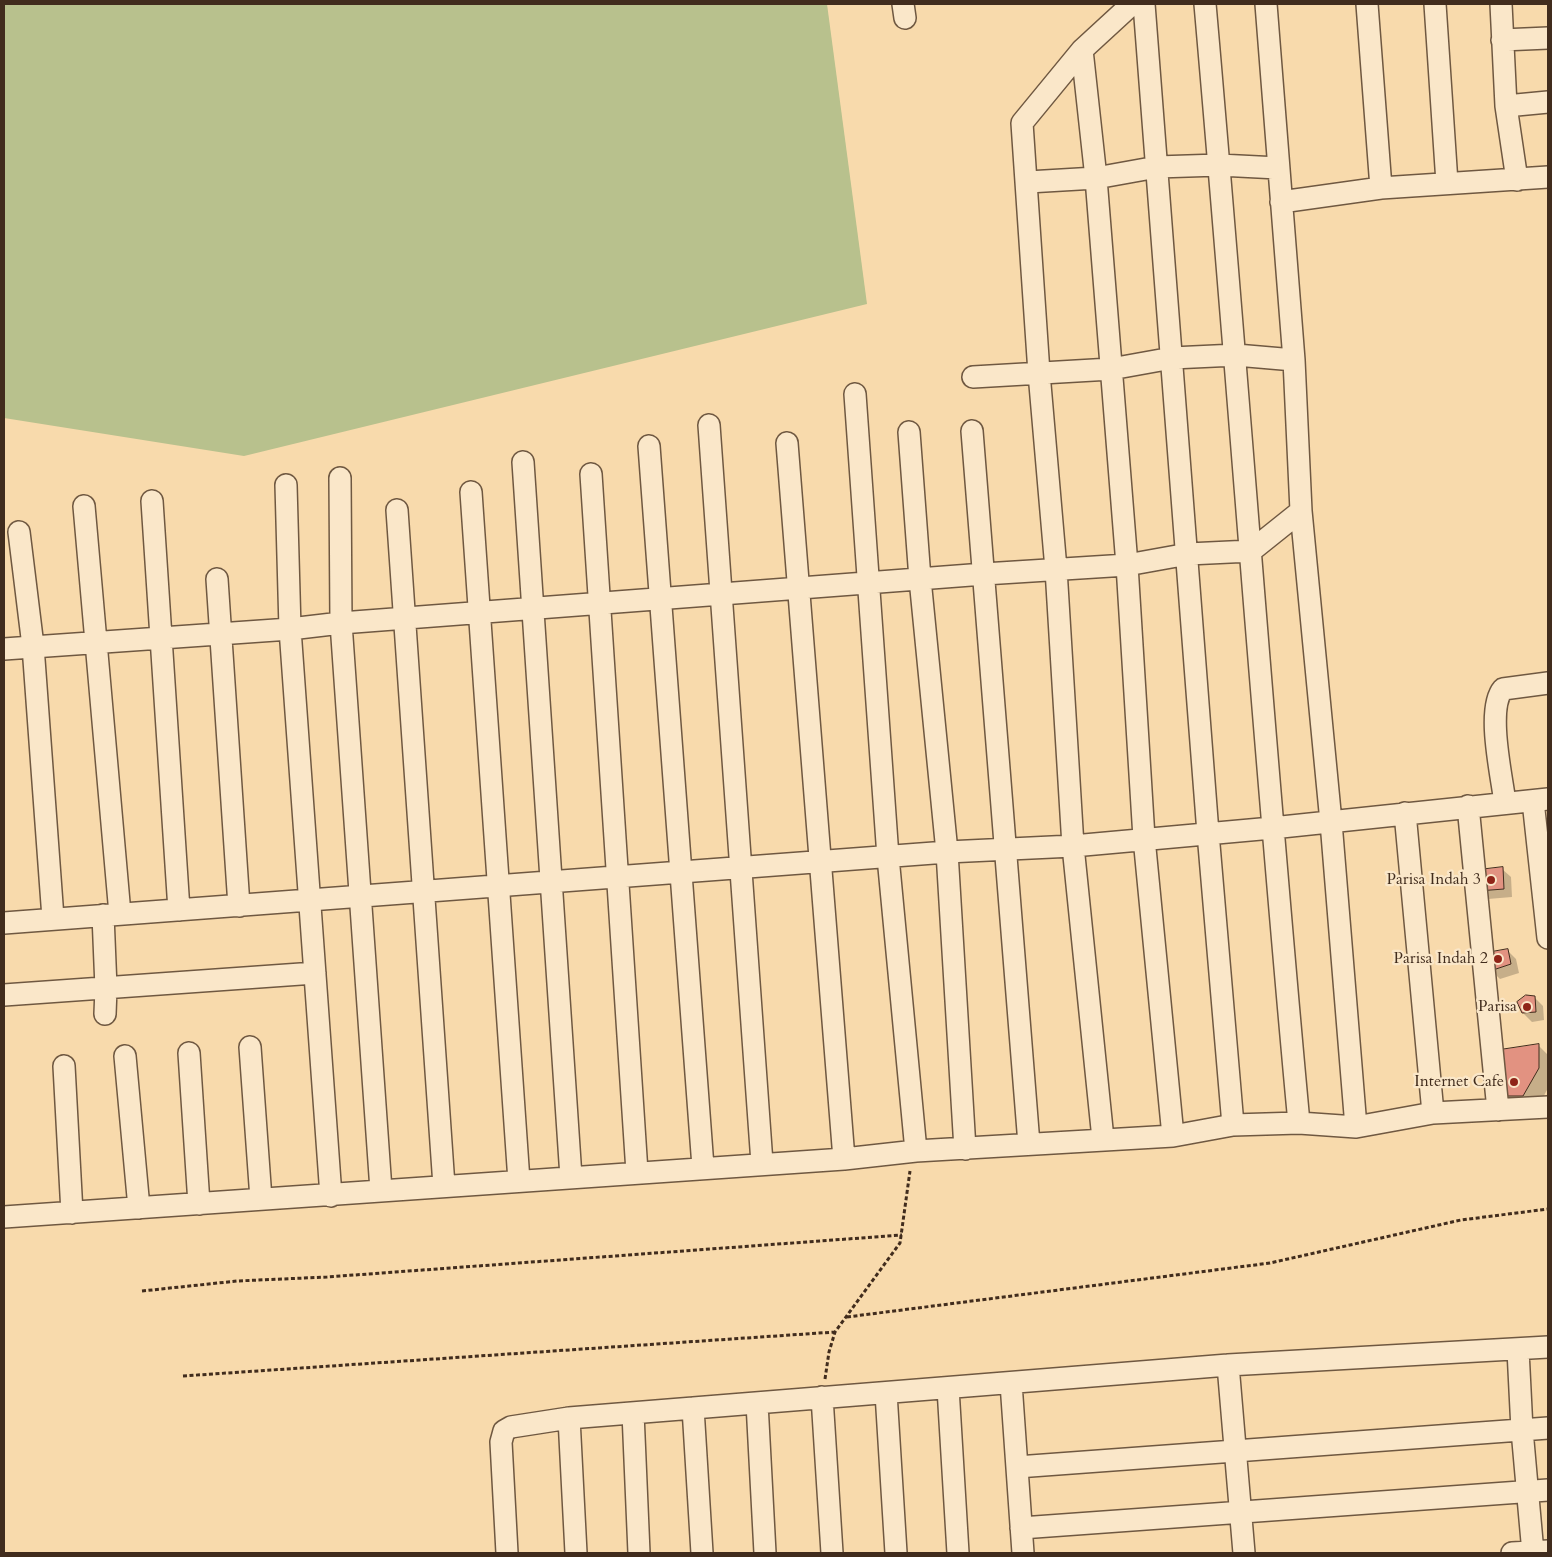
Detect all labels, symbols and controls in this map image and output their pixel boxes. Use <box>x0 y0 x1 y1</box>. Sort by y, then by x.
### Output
place label: Parisa Indah 3 <box>1386 870 1481 890</box>
marker: Parisa Indah 3 <box>1485 874 1497 886</box>
place label: Parisa Indah 2 <box>1393 949 1488 969</box>
marker: Parisa Indah 2 <box>1492 953 1504 965</box>
place label: Parisa <box>1478 997 1517 1017</box>
marker: Parisa <box>1521 1001 1533 1013</box>
place label: Internet Cafe <box>1414 1072 1504 1092</box>
marker: Internet Cafe <box>1508 1076 1520 1088</box>

